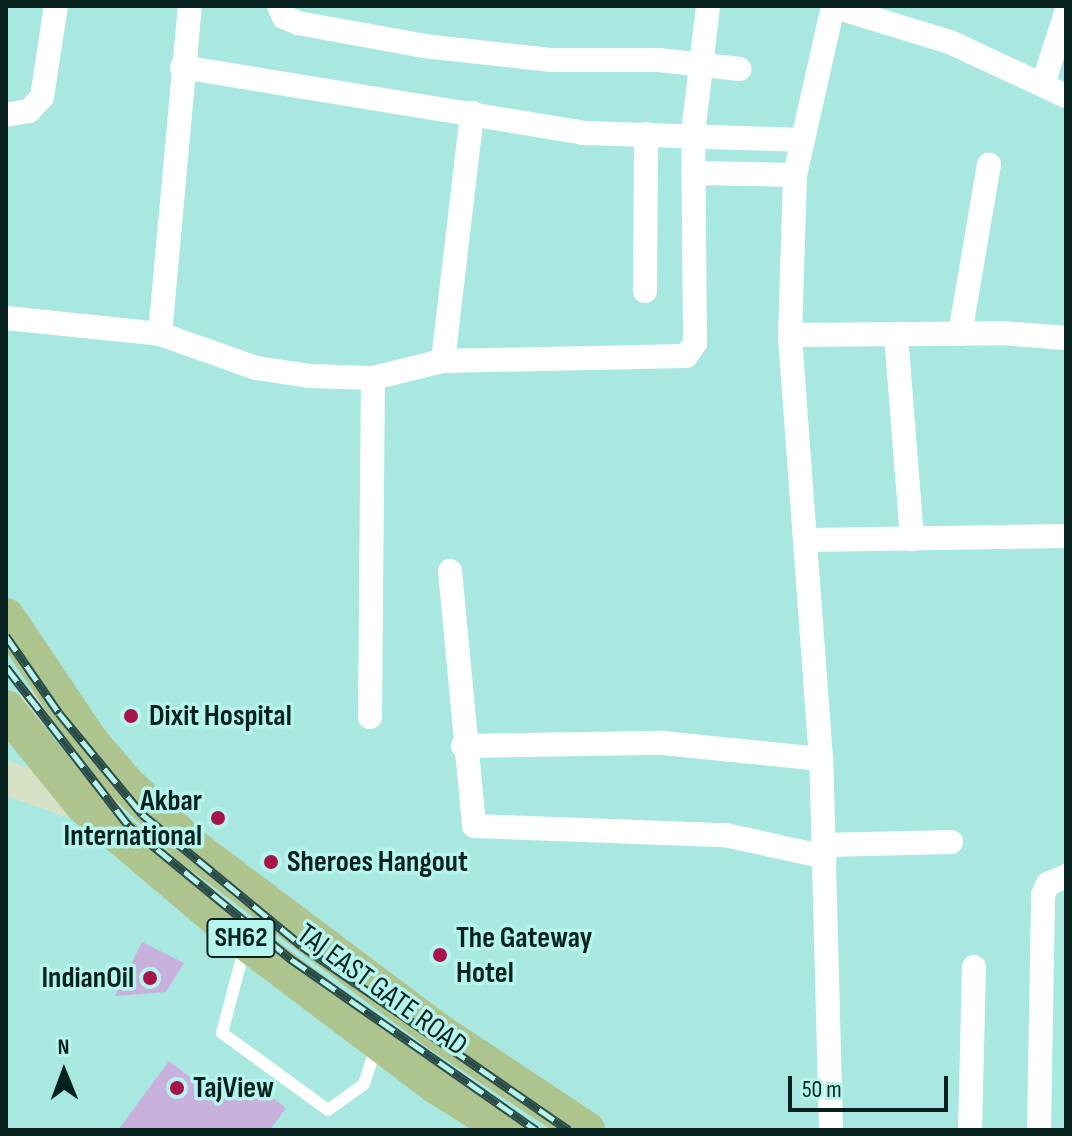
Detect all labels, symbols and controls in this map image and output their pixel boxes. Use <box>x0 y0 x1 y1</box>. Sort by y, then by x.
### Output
place label: Dixit Hospital <box>149 698 292 734</box>
marker: Dixit Hospital <box>120 705 142 727</box>
place label: Akbar International <box>64 783 202 854</box>
marker: Akbar International <box>209 809 227 827</box>
place label: Sheroes Hangout <box>287 844 468 880</box>
marker: Sheroes Hangout <box>262 853 280 871</box>
road number: SH62 <box>205 914 277 962</box>
street label: TAJ EAST GATE ROAD <box>290 916 474 1064</box>
place label: The Gateway Hotel <box>456 920 592 990</box>
marker: The Gateway Hotel <box>431 946 449 964</box>
place label: IndianOil <box>41 960 134 996</box>
marker: IndianOil <box>141 969 159 987</box>
north arrow <box>24 1032 104 1112</box>
text: N <box>57 1034 70 1061</box>
scale bar <box>792 1060 952 1110</box>
place label: TajView <box>193 1070 274 1106</box>
text: 50 m <box>802 1075 842 1104</box>
marker: TajView <box>168 1079 186 1097</box>

